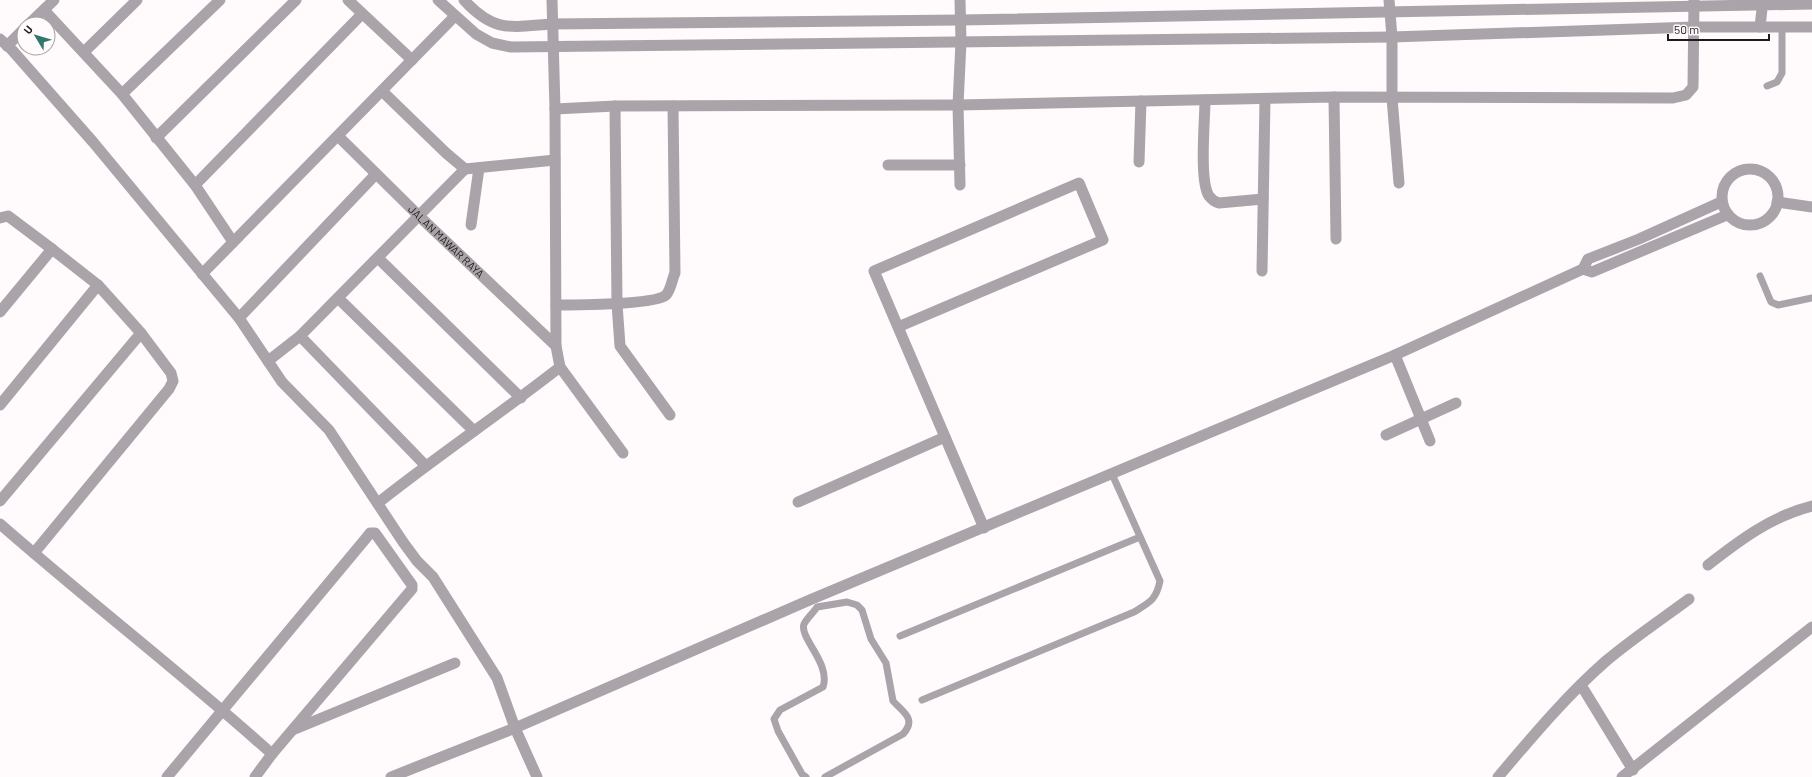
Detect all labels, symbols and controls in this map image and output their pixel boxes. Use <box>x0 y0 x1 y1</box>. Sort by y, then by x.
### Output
north arrow <box>16 16 56 56</box>
scale bar <box>1668 16 1769 42</box>
text: 50 m <box>1674 22 1699 36</box>
text: U <box>20 23 35 36</box>
street label: JALAN MAWAR RAYA <box>406 202 487 280</box>

